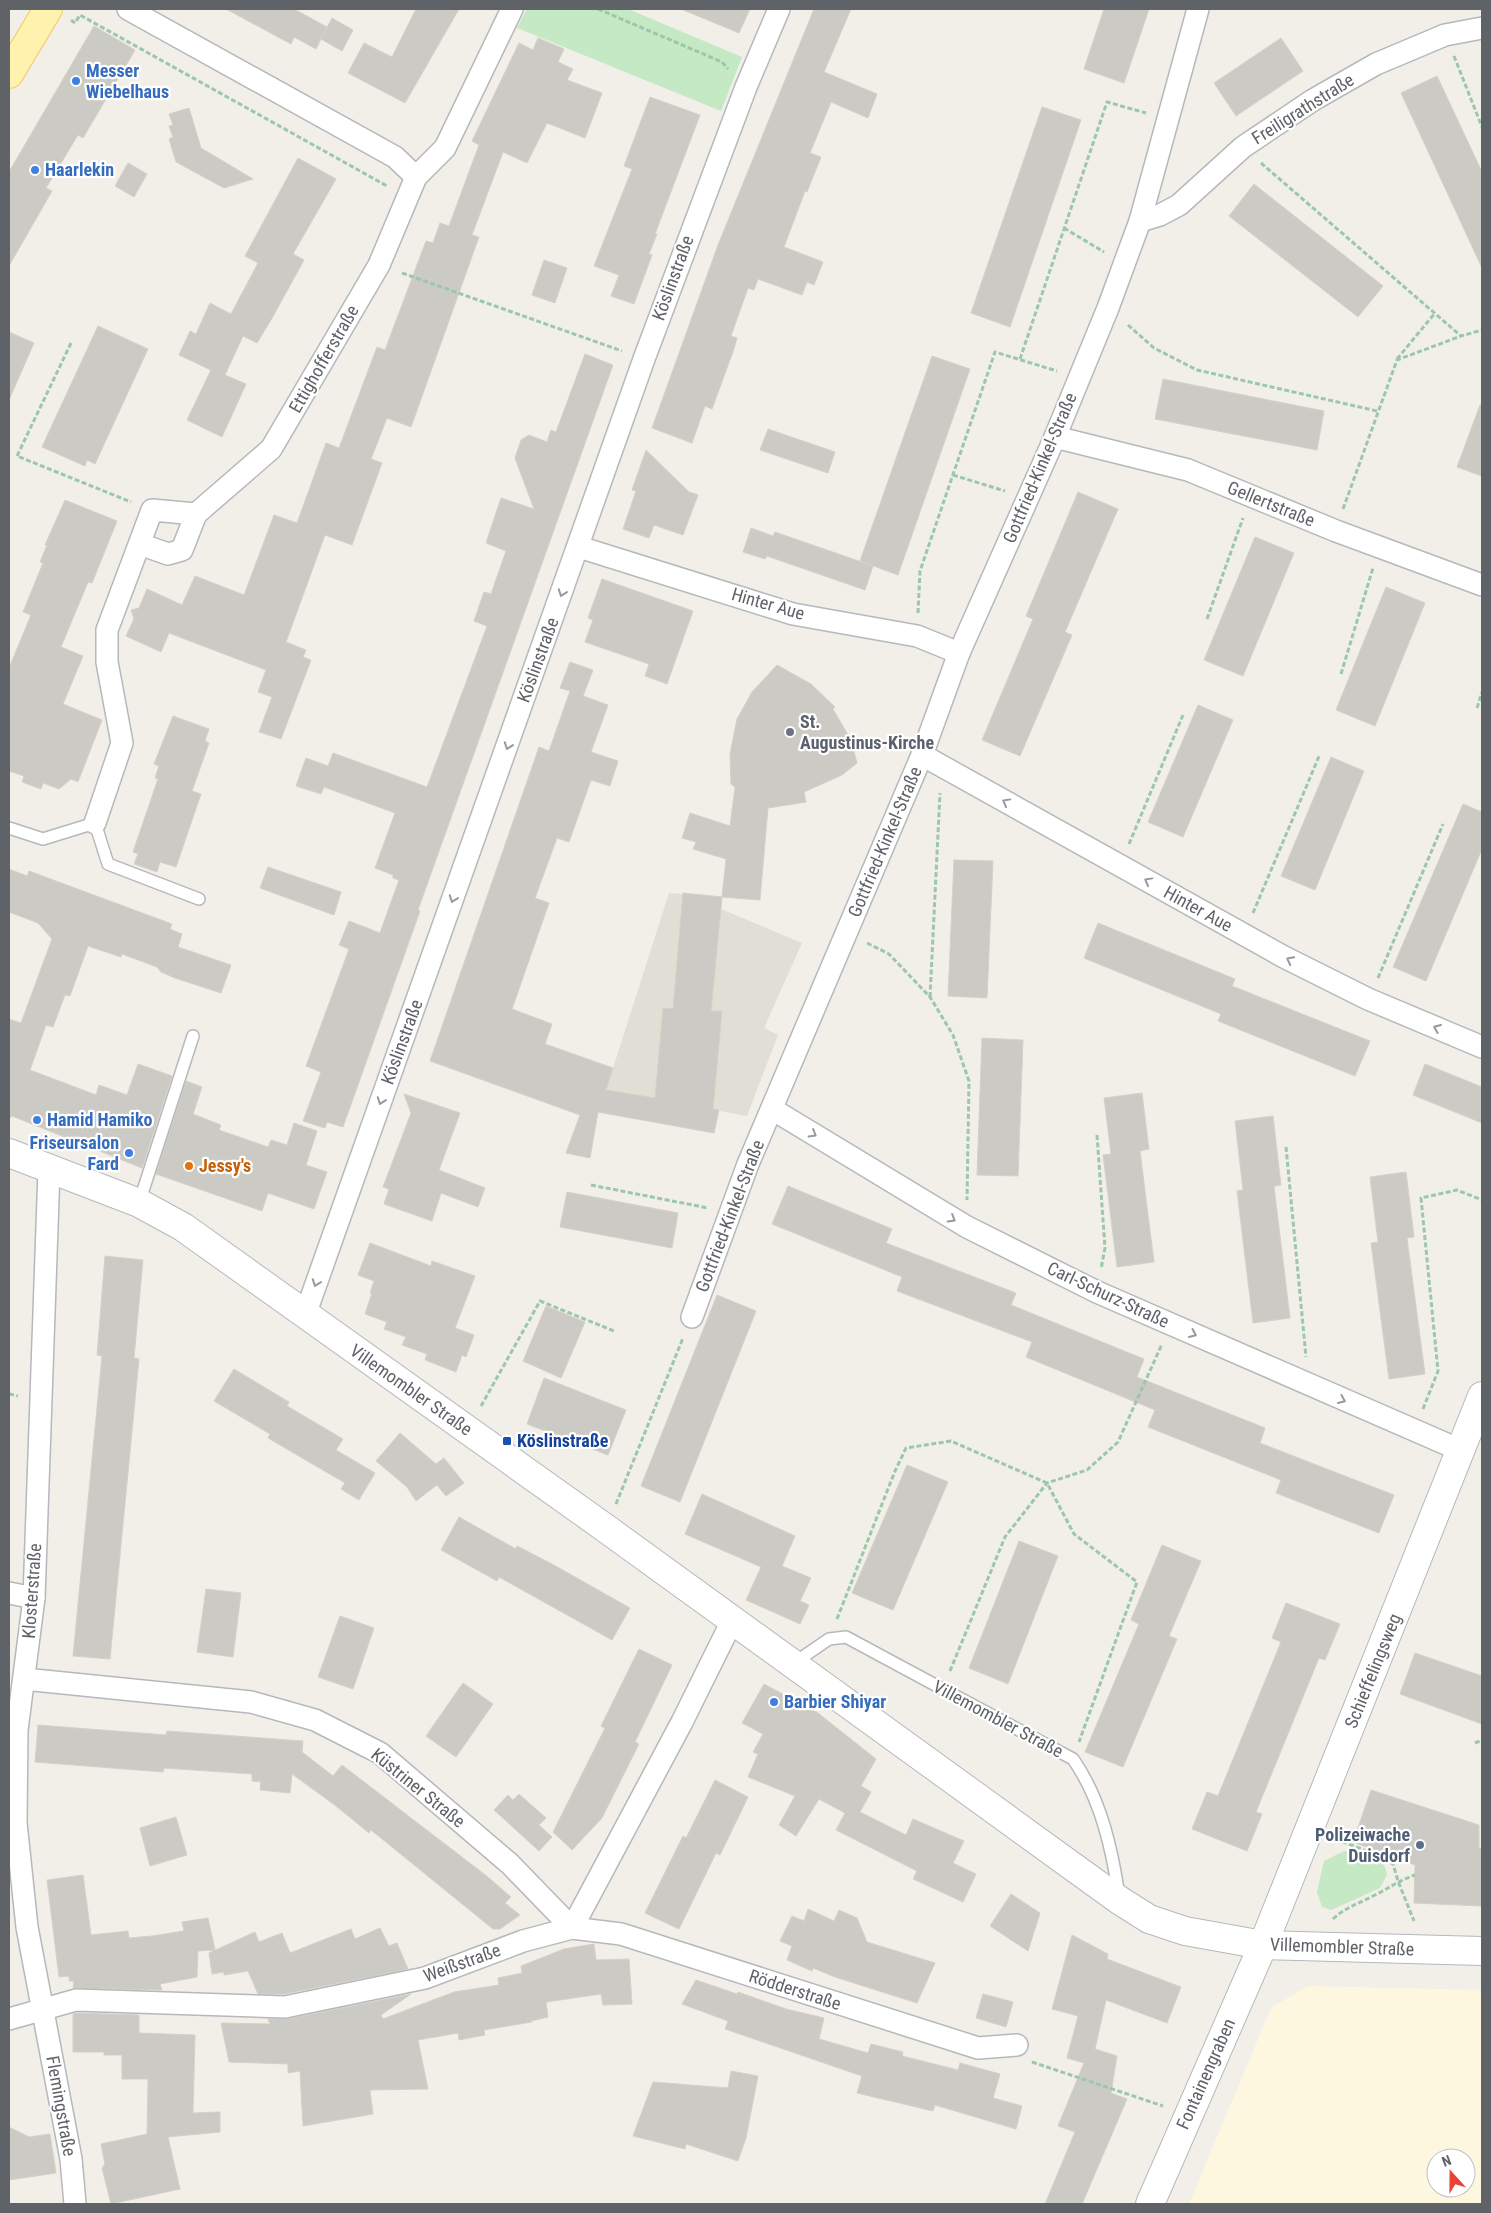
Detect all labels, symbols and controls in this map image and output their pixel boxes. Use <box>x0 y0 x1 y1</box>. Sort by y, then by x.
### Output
place label: Messer Wiebelhaus <box>86 60 169 102</box>
street label: Freiligrathstraße <box>1248 69 1358 148</box>
marker: Messer Wiebelhaus <box>70 75 82 87</box>
place label: Haarlekin <box>45 159 114 180</box>
marker: Haarlekin <box>29 164 41 176</box>
street label: Köslinstraße <box>647 232 698 323</box>
street label: Ettighofferstraße <box>284 301 363 416</box>
street label: Gottfried-Kinkel-Straße <box>998 389 1081 546</box>
street label: Gellertstraße <box>1225 477 1318 531</box>
street label: Hinter Aue <box>729 583 807 624</box>
one-way arrow <box>558 588 568 597</box>
street label: Köslinstraße <box>512 614 563 705</box>
place label: St. Augustinus-Kirche <box>800 711 934 753</box>
marker: St. Augustinus-Kirche <box>784 726 796 738</box>
one-way arrow <box>504 741 514 750</box>
street label: Gottfried-Kinkel-Straße <box>843 763 926 920</box>
one-way arrow <box>1003 798 1012 808</box>
one-way arrow <box>1144 877 1153 887</box>
street label: Hinter Aue <box>1160 881 1236 936</box>
one-way arrow <box>449 894 459 903</box>
one-way arrow <box>1286 956 1295 966</box>
street label: Köslinstraße <box>376 996 427 1087</box>
one-way arrow <box>1433 1024 1442 1035</box>
one-way arrow <box>377 1097 387 1105</box>
place label: Hamid Hamiko <box>47 1109 153 1130</box>
marker: Hamid Hamiko <box>31 1114 43 1126</box>
one-way arrow <box>808 1128 817 1138</box>
place label: Friseursalon Fard <box>30 1132 119 1174</box>
street label: Gottfried-Kinkel-Straße <box>691 1137 768 1295</box>
marker: Friseursalon Fard <box>123 1147 135 1159</box>
place label: Jessy's <box>199 1155 251 1176</box>
marker: Jessy's <box>183 1160 195 1172</box>
one-way arrow <box>947 1212 956 1222</box>
street label: Carl-Schurz-Straße <box>1044 1257 1172 1332</box>
one-way arrow <box>312 1278 322 1287</box>
one-way arrow <box>1188 1328 1197 1339</box>
street label: Villemombler Straße <box>346 1340 476 1440</box>
one-way arrow <box>1337 1393 1346 1404</box>
place label: Köslinstraße <box>517 1430 609 1451</box>
marker: Köslinstraße <box>501 1435 513 1447</box>
street label: Klosterstraße <box>18 1543 45 1639</box>
street label: Schieffelingsweg <box>1340 1611 1405 1731</box>
street label: Villemombler Straße <box>930 1675 1067 1762</box>
place label: Barbier Shiyar <box>784 1691 886 1712</box>
marker: Barbier Shiyar <box>768 1696 780 1708</box>
street label: Küstriner Straße <box>367 1743 469 1832</box>
place label: Polizeiwache Duisdorf <box>1315 1824 1410 1866</box>
marker: Polizeiwache Duisdorf <box>1414 1839 1426 1851</box>
street label: Villemombler Straße <box>1270 1933 1415 1960</box>
street label: Weißstraße <box>420 1939 503 1986</box>
street label: Rödderstraße <box>746 1965 844 2014</box>
street label: Fontainengraben <box>1172 2015 1239 2132</box>
street label: Flemingstraße <box>42 2054 81 2158</box>
north arrow <box>1426 2148 1476 2198</box>
text: N <box>1439 2152 1453 2170</box>

